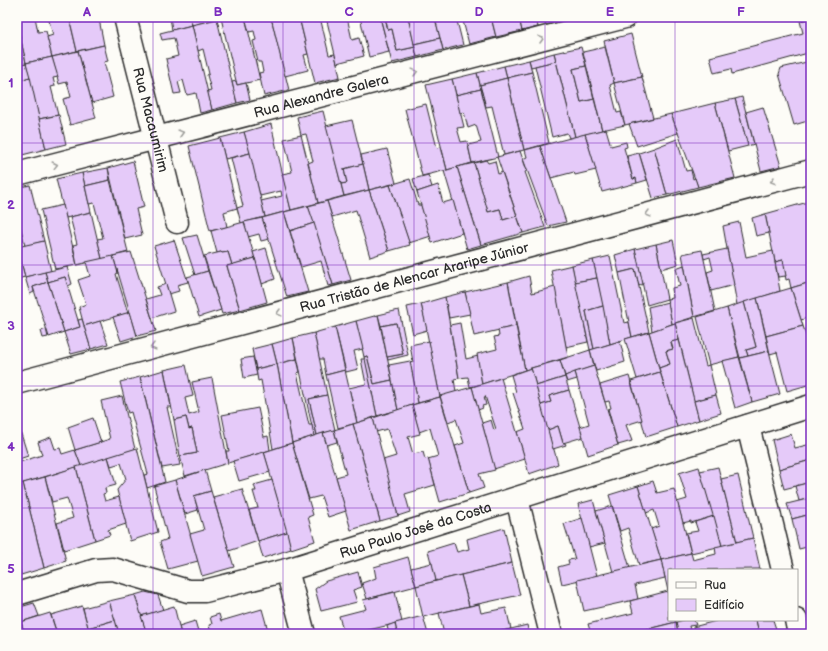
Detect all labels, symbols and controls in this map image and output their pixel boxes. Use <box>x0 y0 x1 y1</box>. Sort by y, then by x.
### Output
text: A <box>82 4 91 20</box>
text: B <box>213 4 223 20</box>
text: C <box>344 4 354 20</box>
text: D <box>474 4 484 20</box>
text: E <box>606 4 615 20</box>
text: F <box>737 4 745 20</box>
one-way arrow <box>537 35 544 44</box>
street label: Rua Macaumirim <box>129 66 172 174</box>
one-way arrow <box>412 68 418 76</box>
street label: Rua Alexandre Galera <box>252 70 390 122</box>
text: 1 <box>8 75 14 91</box>
one-way arrow <box>178 129 184 137</box>
one-way arrow <box>52 161 58 169</box>
one-way arrow <box>770 176 777 185</box>
text: 2 <box>7 197 15 213</box>
one-way arrow <box>644 210 651 218</box>
street label: Rua Tristão de Alencar Araripe Júnior <box>298 239 531 316</box>
one-way arrow <box>275 308 282 317</box>
text: 3 <box>7 318 15 334</box>
one-way arrow <box>150 342 156 350</box>
text: 4 <box>7 439 15 455</box>
street label: Rua Paulo José da Costa <box>338 499 494 562</box>
text: 5 <box>7 561 15 577</box>
legend <box>668 569 798 621</box>
text: Rua <box>704 578 726 593</box>
text: Edifício <box>704 598 744 613</box>

